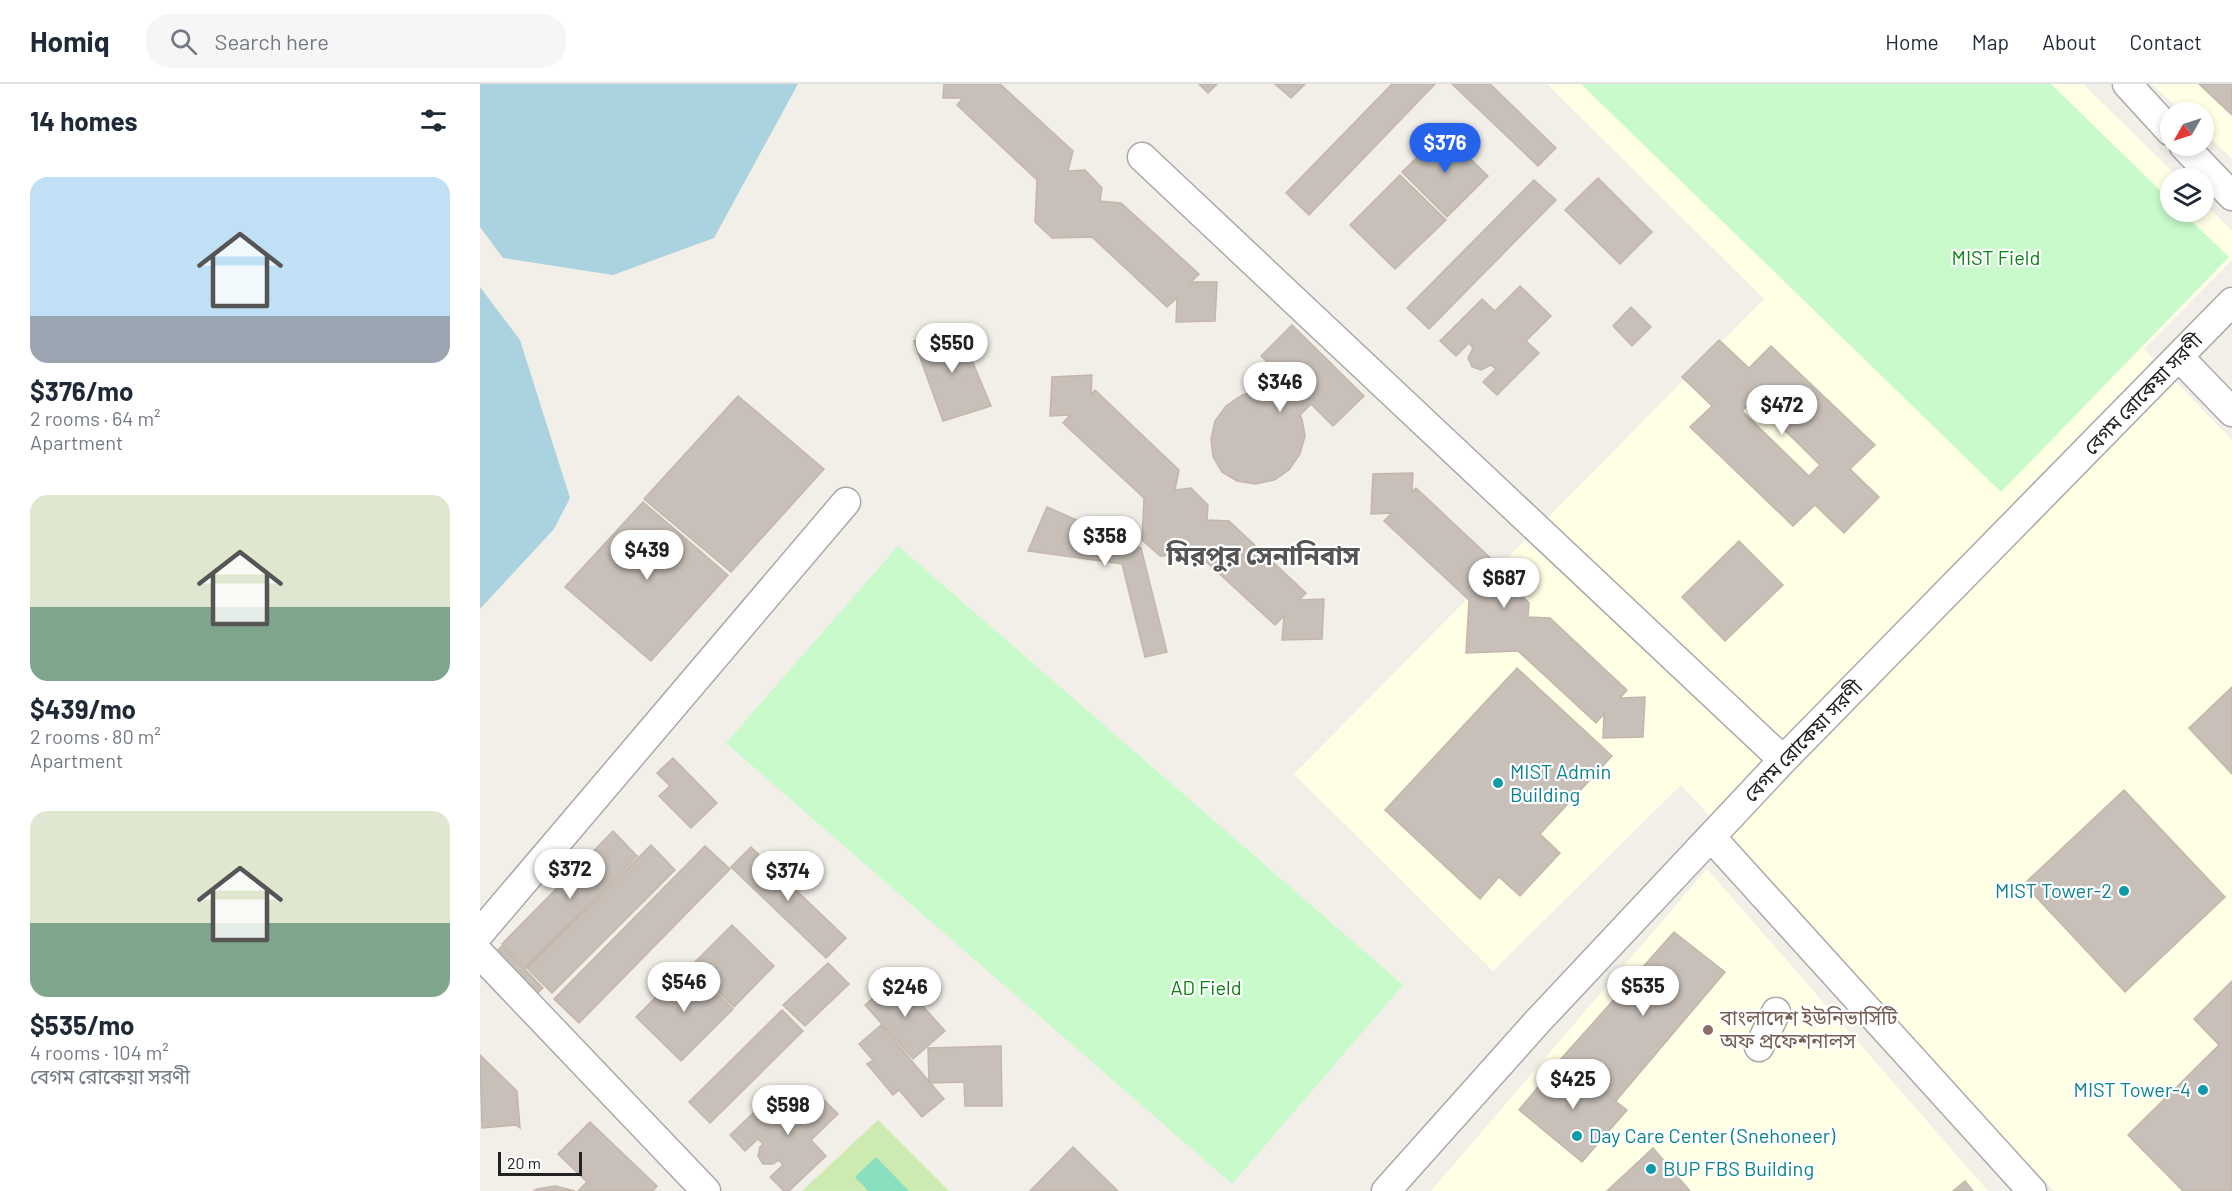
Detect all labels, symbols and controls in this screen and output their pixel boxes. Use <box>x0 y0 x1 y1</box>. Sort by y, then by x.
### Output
search box <box>146 14 566 68</box>
text: Homiq <box>30 24 110 58</box>
icon: search <box>167 25 200 58</box>
text: Search here <box>215 28 329 54</box>
text: Home <box>1885 29 1939 54</box>
text: Map <box>1972 29 2009 54</box>
text: About <box>2042 29 2097 54</box>
text: Contact <box>2130 29 2202 54</box>
north arrow <box>2160 102 2214 156</box>
map controls <box>2160 102 2214 222</box>
icon: filters <box>417 104 450 137</box>
text: 14 homes <box>30 105 137 136</box>
pin: $376 <box>1409 123 1481 174</box>
text: $376 <box>1424 130 1466 154</box>
button: layers <box>2160 168 2214 222</box>
icon: home <box>186 216 294 324</box>
park label: MIST Field <box>1952 245 2040 269</box>
pin: $550 <box>916 323 988 374</box>
street label: বেগম রোকেয়া সরণী <box>2078 327 2207 459</box>
text: $550 <box>930 330 974 354</box>
pin: $346 <box>1244 362 1316 413</box>
text: $346 <box>1257 369 1303 393</box>
text: $376/mo <box>30 375 133 406</box>
pin: $472 <box>1746 385 1818 436</box>
text: $472 <box>1760 392 1804 416</box>
text: 2 rooms · 64 m² <box>30 406 160 430</box>
text: Apartment <box>30 430 123 454</box>
pin: $358 <box>1069 516 1141 567</box>
text: $358 <box>1083 523 1127 547</box>
pin: $439 <box>611 530 683 581</box>
icon: home <box>186 534 294 642</box>
text: $439 <box>625 537 669 561</box>
district label: মিরপুর সেনানিবাস <box>1165 539 1360 573</box>
pin: $687 <box>1468 558 1540 609</box>
text: $687 <box>1483 565 1525 589</box>
street label: বেগম রোকেয়া সরণী <box>1738 674 1867 806</box>
text: $439/mo <box>30 693 136 724</box>
text: 2 rooms · 80 m² <box>30 724 161 748</box>
text: Apartment <box>30 748 123 772</box>
place label: MIST Admin Building <box>1510 759 1611 806</box>
marker: MIST Admin Building <box>1491 776 1505 790</box>
pin: $372 <box>534 849 606 900</box>
icon: home <box>186 850 294 958</box>
pin: $374 <box>752 851 824 902</box>
text: $372 <box>548 856 592 880</box>
text: $374 <box>766 858 810 882</box>
place label: MIST Tower-2 <box>1995 878 2112 902</box>
marker: MIST Tower-2 <box>2117 884 2131 898</box>
pin: $546 <box>648 962 720 1013</box>
pin: $535 <box>1607 966 1679 1017</box>
pin: $246 <box>869 967 941 1018</box>
text: $546 <box>661 969 707 993</box>
text: $535 <box>1621 973 1665 997</box>
text: $246 <box>882 974 928 998</box>
park label: AD Field <box>1170 975 1242 999</box>
place label: বাংলাদেশ ইউনিভার্সিটি অফ প্রফেশনালস <box>1719 1005 1899 1052</box>
text: $535/mo <box>30 1009 135 1040</box>
marker: বাংলাদেশ ইউনিভার্সিটি অফ প্রফেশনালস <box>1701 1023 1715 1037</box>
text: 4 rooms · 104 m² <box>30 1040 169 1064</box>
pin: $425 <box>1537 1059 1609 1110</box>
text: বেগম রোকেয়া সরণী <box>30 1064 190 1088</box>
text: $425 <box>1550 1066 1596 1090</box>
place label: MIST Tower-4 <box>2074 1077 2191 1101</box>
marker: MIST Tower-4 <box>2196 1083 2210 1097</box>
pin: $598 <box>752 1085 824 1136</box>
text: $598 <box>766 1092 810 1116</box>
place label: Day Care Center (Snehoneer) <box>1589 1123 1836 1147</box>
marker: Day Care Center (Snehoneer) <box>1570 1129 1584 1143</box>
scale bar <box>498 1149 582 1176</box>
text: 20 m <box>507 1153 541 1172</box>
place label: BUP FBS Building <box>1663 1156 1814 1180</box>
marker: BUP FBS Building <box>1644 1162 1658 1176</box>

